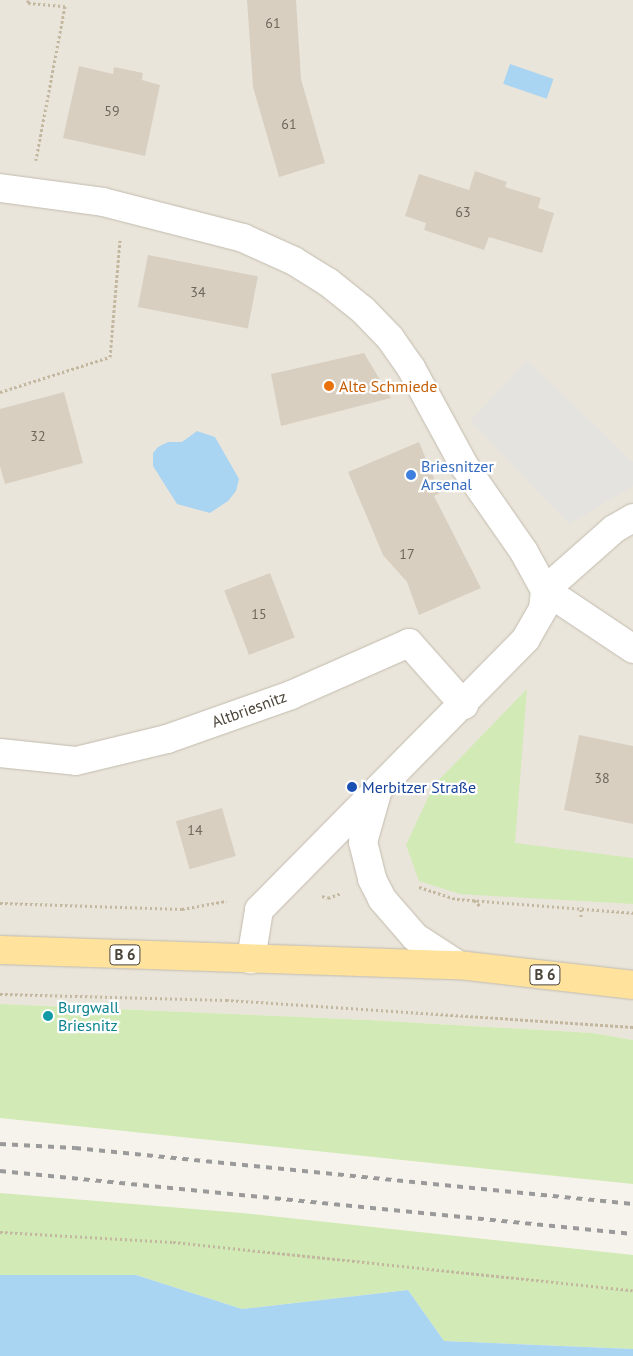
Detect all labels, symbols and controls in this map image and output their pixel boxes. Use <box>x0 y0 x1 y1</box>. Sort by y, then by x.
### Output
house number: 61 <box>265 15 281 31</box>
house number: 59 <box>104 103 120 119</box>
house number: 61 <box>281 116 297 132</box>
house number: 63 <box>455 204 471 220</box>
house number: 34 <box>190 284 206 300</box>
place label: Alte Schmiede <box>339 376 437 396</box>
marker: Alte Schmiede <box>323 380 335 392</box>
house number: 32 <box>30 428 46 444</box>
place label: Briesnitzer Arsenal <box>421 456 494 494</box>
marker: Briesnitzer Arsenal <box>405 469 417 481</box>
house number: 17 <box>399 546 415 562</box>
house number: 15 <box>251 606 267 622</box>
street label: Altbriesnitz <box>209 687 289 731</box>
house number: 38 <box>594 770 610 786</box>
place label: Merbitzer Straße <box>362 777 476 797</box>
marker: Merbitzer Straße <box>346 781 358 793</box>
house number: 14 <box>187 822 203 838</box>
road number: B 6 <box>109 942 141 968</box>
road number: B 6 <box>529 962 561 988</box>
place label: Burgwall Briesnitz <box>58 997 119 1035</box>
marker: Burgwall Briesnitz <box>42 1010 54 1022</box>

